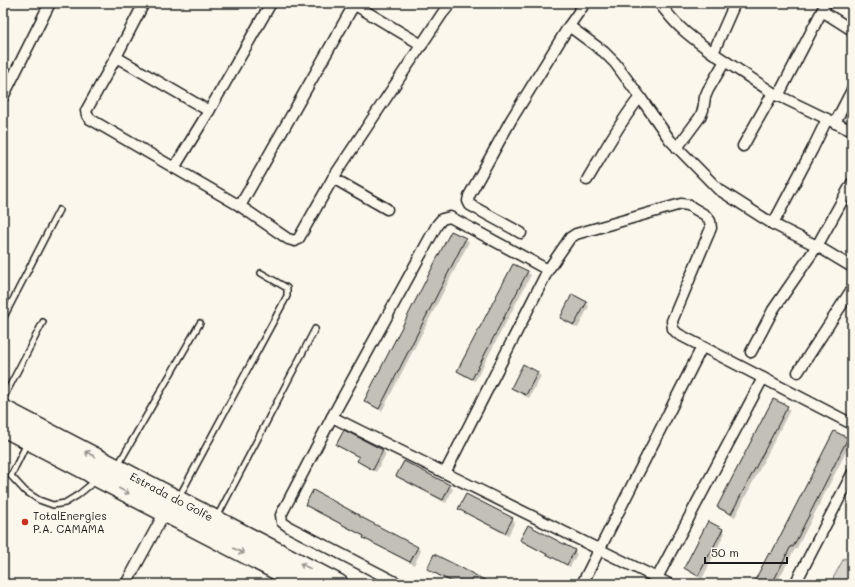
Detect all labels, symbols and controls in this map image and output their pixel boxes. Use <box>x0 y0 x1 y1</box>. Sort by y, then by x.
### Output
one-way arrow <box>84 450 96 458</box>
street label: Estrada do Golfe <box>128 468 216 524</box>
one-way arrow <box>118 488 130 495</box>
place label: TotalEnergies P.A. CAMAMA <box>33 508 107 536</box>
marker: TotalEnergies P.A. CAMAMA <box>20 517 30 527</box>
scale bar <box>705 539 787 565</box>
text: 50 m <box>711 544 739 560</box>
one-way arrow <box>233 548 245 555</box>
one-way arrow <box>299 562 311 569</box>

